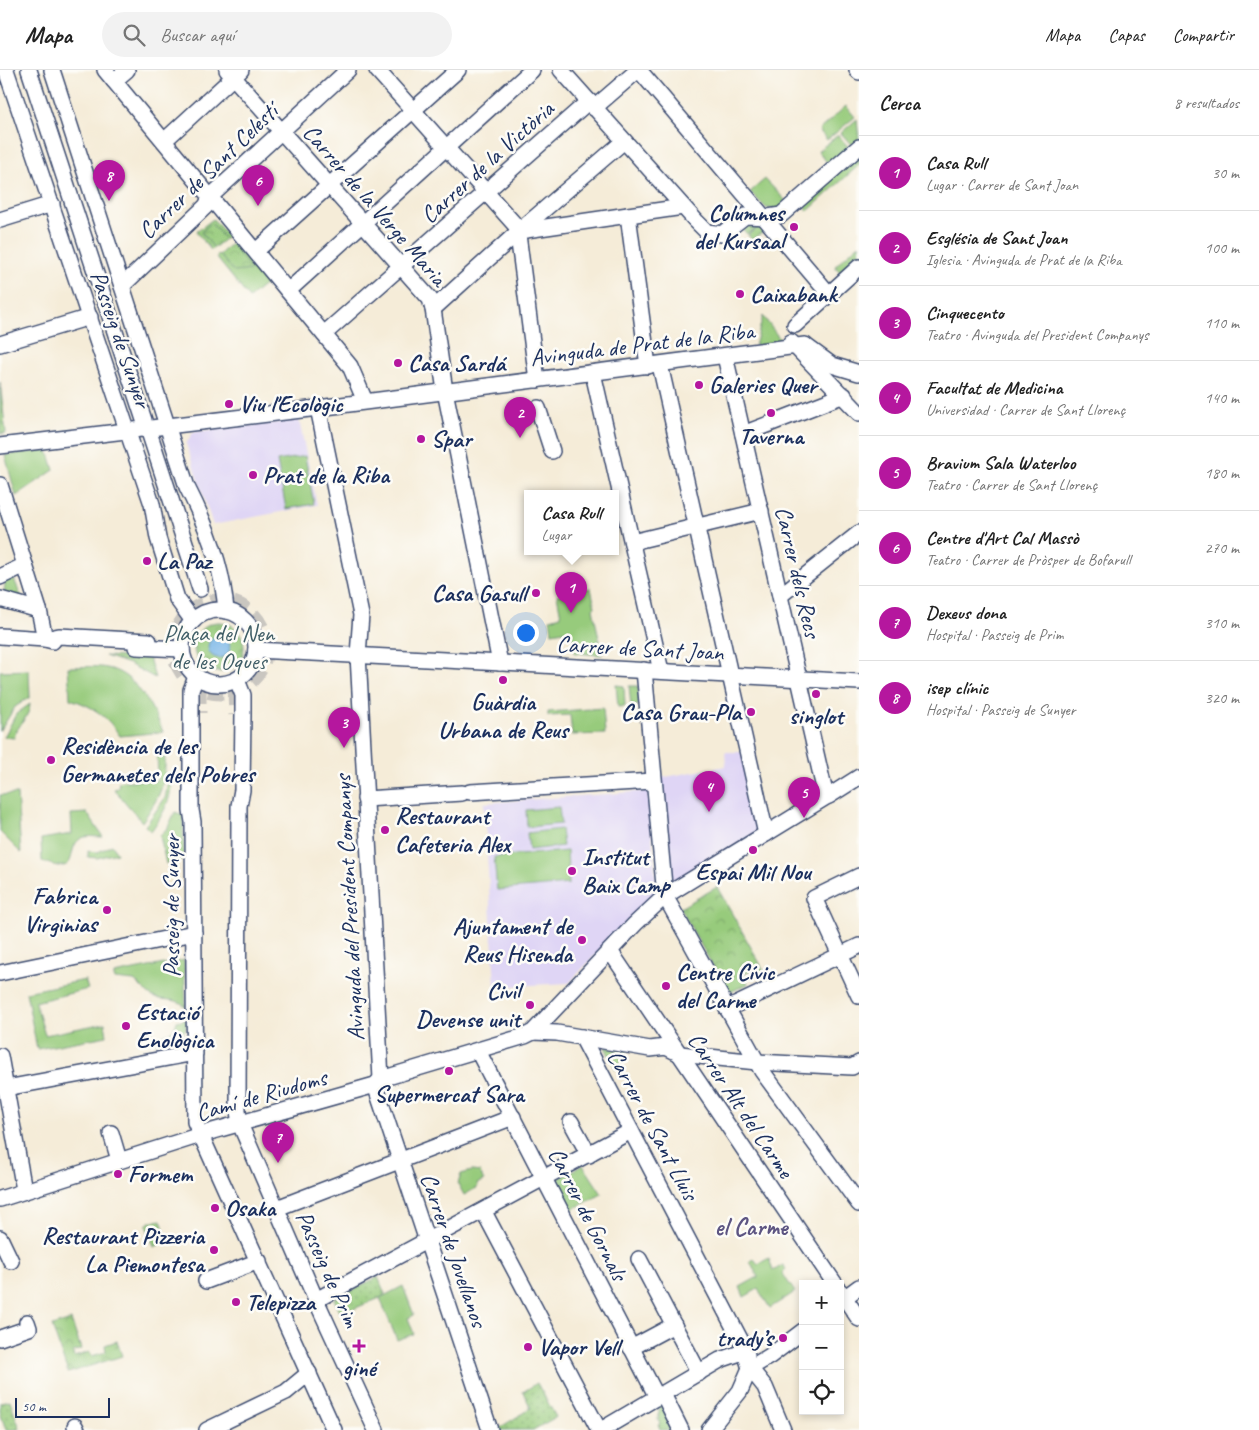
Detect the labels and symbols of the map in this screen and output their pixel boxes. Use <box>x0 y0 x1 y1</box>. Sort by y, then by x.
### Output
street label: Carrer de la Victòria <box>414 93 561 230</box>
street label: Carrer de Sant Celestí <box>132 94 287 245</box>
street label: Carrer de la Verge Maria <box>296 118 455 294</box>
pin: 8 <box>93 160 125 201</box>
pin: 6 <box>242 165 274 206</box>
place label: Columnes del Kursaal <box>694 198 789 256</box>
marker: Columnes del Kursaal <box>788 221 800 233</box>
street label: Passeig de Sunyer <box>84 267 159 414</box>
place label: Caixabank <box>750 279 839 309</box>
marker: Caixabank <box>734 288 746 300</box>
street label: Avinguda de Prat de la Riba <box>528 315 758 373</box>
place label: Casa Sardá <box>408 348 507 378</box>
marker: Casa Sardá <box>392 357 404 369</box>
place label: Galeries Quer <box>709 370 819 400</box>
marker: Galeries Quer <box>693 379 705 391</box>
place label: Viu l'Ecològic <box>239 389 344 419</box>
pin: 2 <box>504 397 536 438</box>
marker: Viu l'Ecològic <box>223 398 235 410</box>
marker: Taverna <box>765 407 777 419</box>
place label: Taverna <box>739 421 805 451</box>
place label: Spar <box>431 424 474 454</box>
marker: Spar <box>415 433 427 445</box>
place label: Prat de la Riba <box>263 460 391 490</box>
marker: Prat de la Riba <box>247 469 259 481</box>
street label: Carrer dels Recs <box>768 503 828 642</box>
place label: La Paz <box>157 546 213 576</box>
marker: La Paz <box>141 555 153 567</box>
pin: 1 <box>555 572 587 613</box>
place label: Casa Gasull <box>432 578 531 608</box>
marker: Casa Gasull <box>530 587 542 599</box>
park label: Plaça del Nen de les Oques <box>164 618 276 676</box>
your location <box>513 620 539 646</box>
street label: Carrer de Sant Joan <box>556 629 726 667</box>
marker: Guàrdia Urbana de Reus <box>497 674 509 686</box>
place label: Guàrdia Urbana de Reus <box>438 687 571 745</box>
marker: singlot <box>810 688 822 700</box>
place label: Casa Grau-Pla <box>621 697 743 727</box>
place label: singlot <box>789 701 846 731</box>
marker: Casa Grau-Pla <box>745 706 757 718</box>
pin: 3 <box>328 707 360 748</box>
place label: Residència de les Germanetes dels Pobres <box>61 731 257 789</box>
marker: Residència de les Germanetes dels Pobres <box>45 754 57 766</box>
street label: Avinguda del President Companys <box>327 771 371 1042</box>
pin: 4 <box>693 771 725 812</box>
pin: 5 <box>788 777 820 818</box>
place label: Restaurant Cafeteria Alex <box>395 801 513 859</box>
marker: Restaurant Cafeteria Alex <box>379 824 391 836</box>
street label: Passeig de Sunyer <box>156 832 186 977</box>
place label: Institut Baix Camp <box>582 842 672 900</box>
marker: Espai Mil Nou <box>747 844 759 856</box>
place label: Espai Mil Nou <box>695 857 813 887</box>
marker: Institut Baix Camp <box>566 865 578 877</box>
place label: Fabrica Virginias <box>24 881 100 939</box>
marker: Fabrica Virginias <box>101 904 113 916</box>
place label: Ajuntament de Reus Hisenda <box>453 911 574 969</box>
marker: Ajuntament de Reus Hisenda <box>576 934 588 946</box>
place label: Centre Cívic del Carme <box>676 957 776 1015</box>
place label: Civil Devense unit <box>416 976 525 1034</box>
marker: Centre Cívic del Carme <box>660 980 672 992</box>
place label: Estació Enològica <box>136 997 216 1055</box>
marker: Civil Devense unit <box>524 999 536 1011</box>
marker: Estació Enològica <box>120 1020 132 1032</box>
street label: Carrer Alt del Carme <box>681 1026 802 1185</box>
street label: Carrer de Sant Lluis <box>601 1044 706 1207</box>
street label: Camí de Riudoms <box>192 1061 332 1128</box>
marker: Supermercat Sara <box>443 1065 455 1077</box>
place label: Supermercat Sara <box>374 1079 526 1109</box>
pin: 7 <box>262 1122 294 1163</box>
street label: Carrer de Gornals <box>542 1142 635 1287</box>
place label: Formem <box>128 1159 194 1189</box>
marker: Formem <box>112 1168 124 1180</box>
street label: Carrer de Jovellanos <box>414 1169 495 1333</box>
place label: Osaka <box>225 1193 277 1223</box>
marker: Osaka <box>209 1202 221 1214</box>
street label: Passeig de Prim <box>289 1206 367 1332</box>
district label: el Carme <box>715 1211 789 1243</box>
place label: Restaurant Pizzeria La Piemontesa <box>42 1221 206 1279</box>
marker: Restaurant Pizzeria La Piemontesa <box>208 1244 220 1256</box>
place label: Telepizza <box>246 1287 317 1317</box>
marker: Telepizza <box>230 1296 242 1308</box>
place label: trady’s <box>717 1323 776 1353</box>
place label: Vapor Vell <box>538 1332 624 1362</box>
marker: trady’s <box>777 1332 789 1344</box>
marker: giné <box>353 1340 365 1352</box>
marker: Vapor Vell <box>522 1341 534 1353</box>
place label: giné <box>343 1353 379 1383</box>
scale bar <box>15 1395 110 1418</box>

